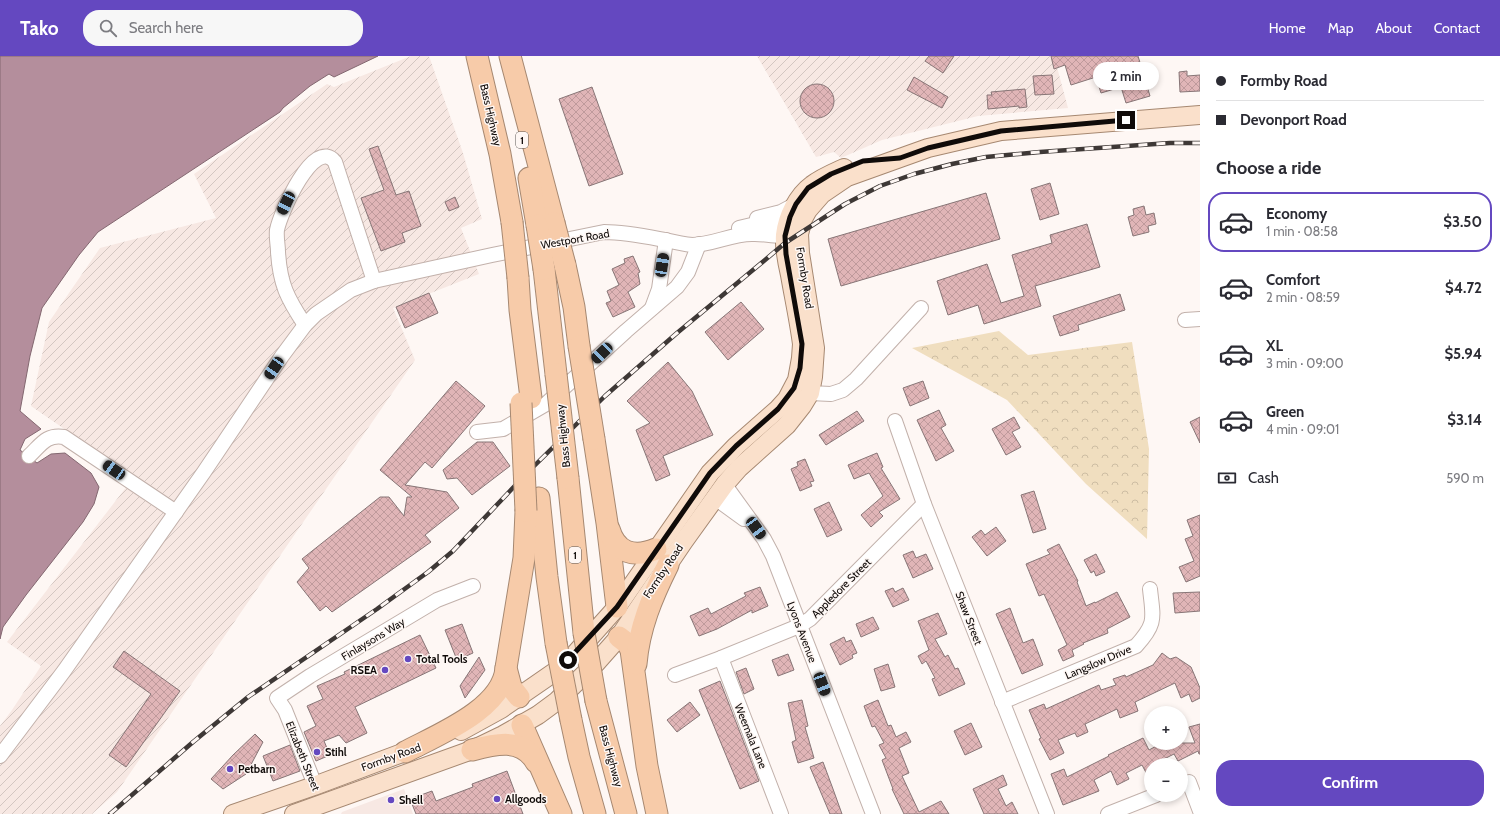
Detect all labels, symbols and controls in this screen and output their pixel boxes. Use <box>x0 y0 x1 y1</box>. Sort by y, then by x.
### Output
search box <box>83 10 363 46</box>
text: Tako <box>20 17 59 40</box>
icon: search <box>97 17 119 39</box>
text: Search here <box>129 19 203 37</box>
text: Home <box>1269 19 1306 37</box>
text: Map <box>1328 19 1353 37</box>
text: About <box>1375 19 1412 37</box>
text: Contact <box>1434 19 1480 37</box>
callout: 2 min <box>1093 62 1159 90</box>
text: 2 min <box>1110 68 1142 84</box>
text: Formby Road <box>1240 72 1327 90</box>
street label: Bass Highway <box>477 83 505 148</box>
route end <box>1117 111 1135 129</box>
text: Devonport Road <box>1240 111 1347 129</box>
road number: 1 <box>516 132 528 148</box>
text: Choose a ride <box>1216 157 1321 179</box>
car <box>275 190 297 216</box>
icon: car <box>1218 204 1254 240</box>
text: Economy <box>1266 205 1327 223</box>
text: $3.50 <box>1443 213 1482 231</box>
text: 1 min · 08:58 <box>1266 223 1338 239</box>
street label: Westport Road <box>540 226 610 252</box>
street label: Formby Road <box>793 246 817 310</box>
car <box>654 252 670 278</box>
icon: car <box>1218 270 1254 306</box>
text: Comfort <box>1266 271 1320 289</box>
text: $4.72 <box>1445 279 1482 297</box>
text: 2 min · 08:59 <box>1266 289 1340 305</box>
icon: car <box>1218 336 1254 372</box>
text: XL <box>1266 337 1283 355</box>
car <box>589 340 615 366</box>
text: $5.94 <box>1444 345 1482 363</box>
car <box>262 355 286 381</box>
text: 3 min · 09:00 <box>1266 355 1344 371</box>
icon: car <box>1218 402 1254 438</box>
street label: Bass Highway <box>553 403 573 468</box>
text: Green <box>1266 403 1304 421</box>
text: $3.14 <box>1447 411 1482 429</box>
text: 4 min · 09:01 <box>1266 421 1339 437</box>
car <box>101 458 127 482</box>
icon: cash <box>1216 467 1238 489</box>
text: Cash <box>1248 469 1279 487</box>
text: 590 m <box>1446 470 1484 486</box>
car <box>744 515 768 541</box>
street label: Formby Road <box>640 541 686 601</box>
road number: 1 <box>569 547 581 563</box>
street label: Appledore Street <box>808 555 874 621</box>
street label: Shaw Street <box>952 589 986 647</box>
street label: Lyons Avenue <box>784 600 820 665</box>
street label: Finlaysons Way <box>339 614 408 663</box>
street label: Langslow Drive <box>1063 642 1134 682</box>
route start <box>559 651 577 669</box>
place label: Total Tools <box>416 652 468 666</box>
marker: Total Tools <box>403 654 413 664</box>
place label: RSEA <box>351 663 377 677</box>
marker: RSEA <box>380 665 390 675</box>
car <box>812 671 832 697</box>
street label: Weemala Lane <box>732 701 771 771</box>
map controls <box>1144 706 1188 802</box>
button: + <box>1144 706 1188 750</box>
street label: Elizabeth Street <box>283 719 323 793</box>
street label: Bass Highway <box>596 724 626 789</box>
street label: Formby Road <box>359 740 423 774</box>
place label: Stihl <box>325 745 347 759</box>
marker: Stihl <box>312 747 322 757</box>
button: − <box>1144 758 1188 802</box>
button: Confirm <box>1216 760 1484 806</box>
place label: Petbarn <box>238 762 275 776</box>
marker: Petbarn <box>225 764 235 774</box>
place label: Allgoods <box>505 792 547 806</box>
place label: Shell <box>399 793 423 807</box>
marker: Allgoods <box>492 794 502 804</box>
marker: Shell <box>386 795 396 805</box>

